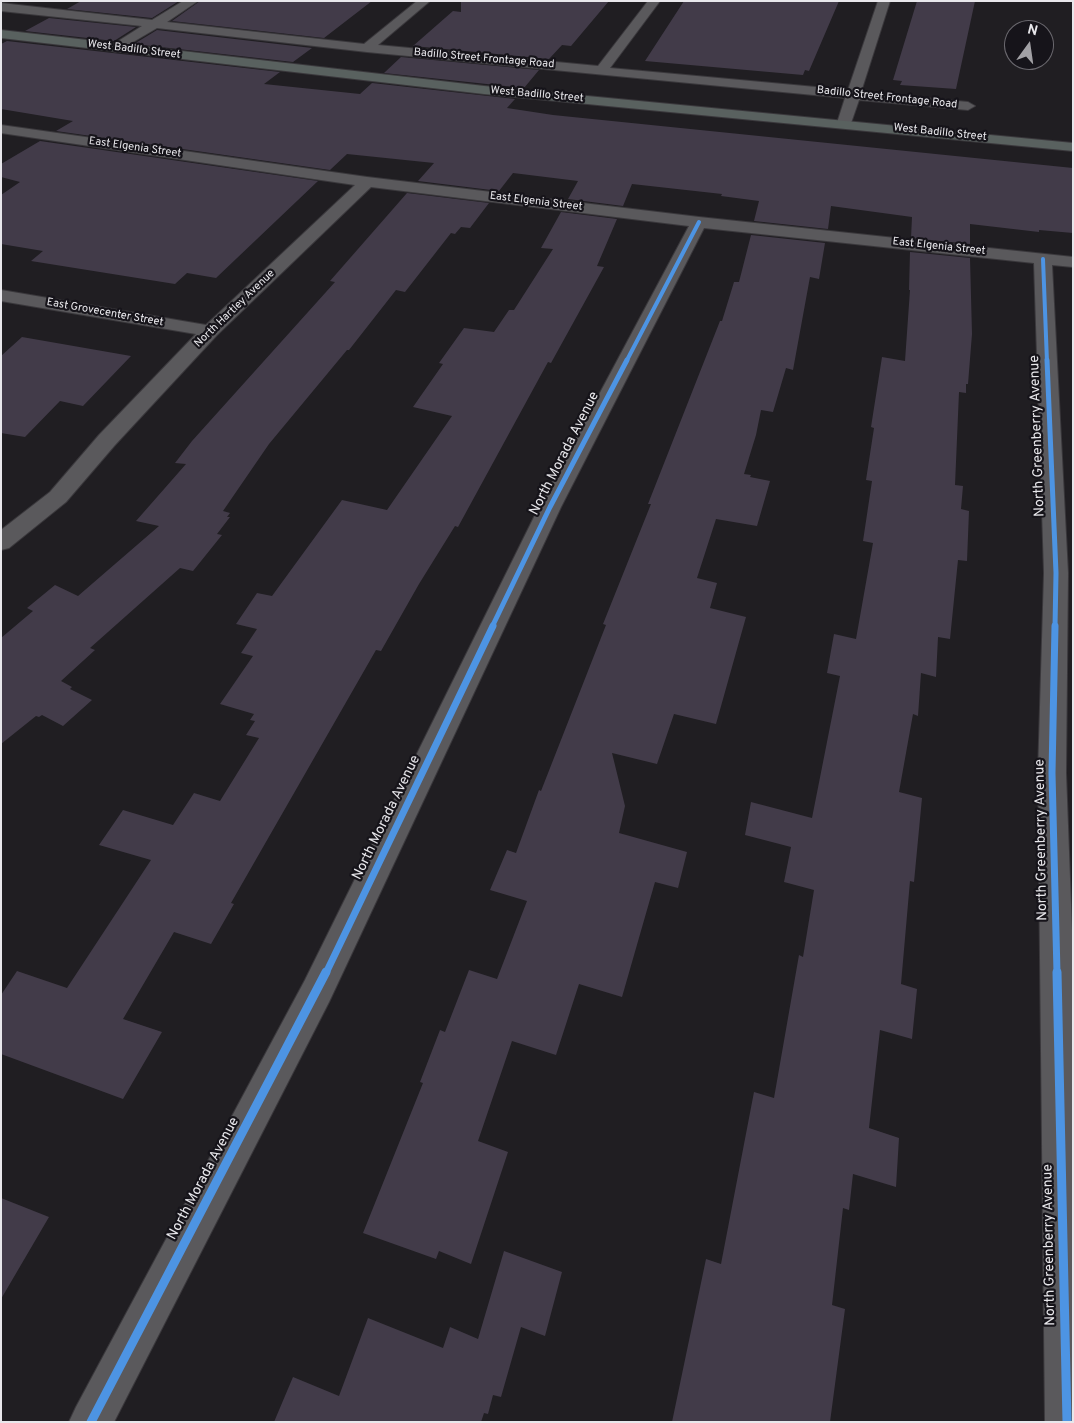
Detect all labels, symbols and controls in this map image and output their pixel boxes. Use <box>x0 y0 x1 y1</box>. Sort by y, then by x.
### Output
north arrow <box>1004 20 1054 70</box>
text: N <box>1026 21 1039 40</box>
street label: West Badillo Street <box>87 38 181 62</box>
street label: Badillo Street Frontage Road <box>413 46 555 72</box>
street label: West Badillo Street <box>490 84 584 106</box>
street label: Badillo Street Frontage Road <box>816 84 958 112</box>
street label: West Badillo Street <box>893 122 987 144</box>
street label: East Elgenia Street <box>88 135 182 161</box>
street label: East Elgenia Street <box>489 190 583 214</box>
street label: East Elgenia Street <box>892 236 986 258</box>
street label: North Hartley Avenue <box>192 267 278 351</box>
street label: East Grovecenter Street <box>46 296 164 330</box>
street label: North Greenberry Avenue <box>1027 355 1049 517</box>
street label: North Morada Avenue <box>527 389 603 519</box>
street label: North Morada Avenue <box>350 753 424 883</box>
street label: North Greenberry Avenue <box>1032 759 1052 921</box>
street label: North Morada Avenue <box>165 1115 243 1243</box>
street label: North Greenberry Avenue <box>1040 1164 1060 1326</box>

